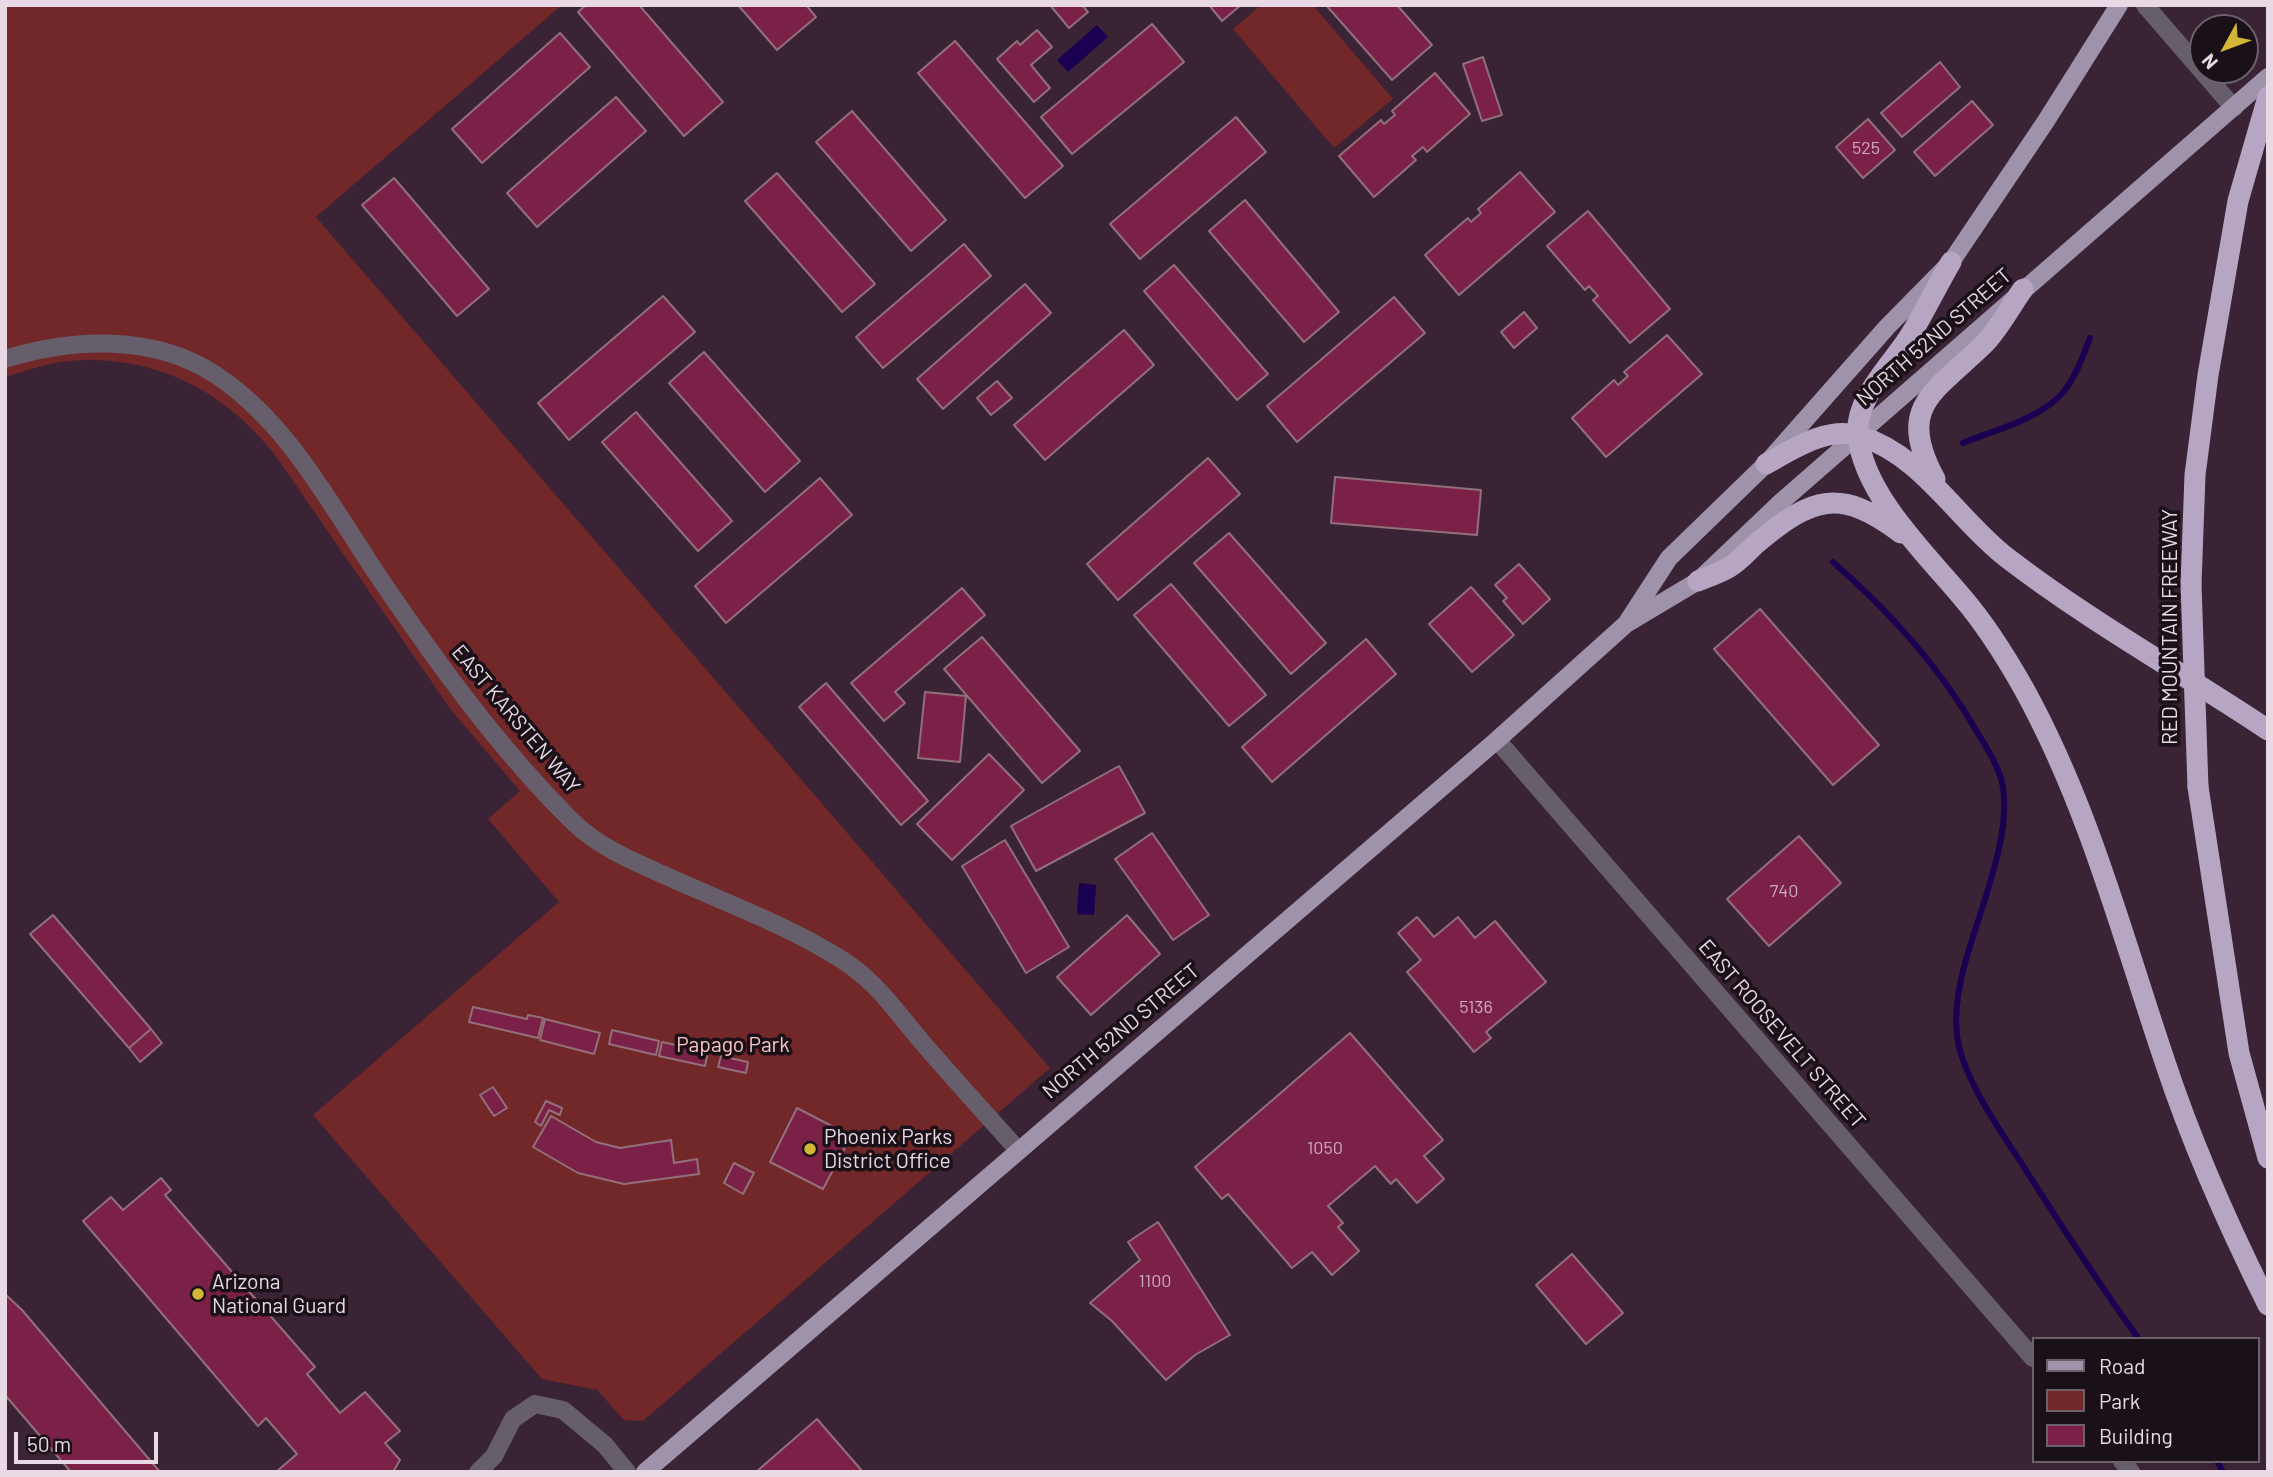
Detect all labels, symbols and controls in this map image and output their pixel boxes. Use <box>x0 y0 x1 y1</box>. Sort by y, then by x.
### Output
north arrow <box>2189 14 2259 84</box>
text: N <box>2196 49 2222 74</box>
house number: 525 <box>1852 137 1880 159</box>
street label: NORTH 52ND STREET <box>1851 263 2017 411</box>
street label: RED MOUNTAIN FREEWAY <box>2157 509 2183 745</box>
street label: EAST KARSTEN WAY <box>447 640 585 798</box>
house number: 740 <box>1770 880 1798 902</box>
street label: EAST ROOSEVELT STREET <box>1693 934 1871 1134</box>
street label: NORTH 52ND STREET <box>1037 958 1205 1104</box>
house number: 5136 <box>1459 996 1493 1018</box>
park label: Papago Park <box>676 1032 790 1058</box>
place label: Phoenix Parks District Office <box>824 1124 952 1174</box>
house number: 1050 <box>1307 1137 1343 1159</box>
marker: Phoenix Parks District Office <box>802 1141 818 1157</box>
place label: Arizona National Guard <box>212 1269 346 1319</box>
house number: 1100 <box>1139 1270 1171 1292</box>
marker: Arizona National Guard <box>190 1286 206 1302</box>
legend <box>2032 1337 2259 1463</box>
text: Road <box>2099 1353 2145 1378</box>
text: Park <box>2099 1388 2140 1413</box>
scale bar <box>18 1418 161 1462</box>
text: Building <box>2099 1423 2173 1448</box>
text: 50 m <box>27 1431 71 1456</box>

